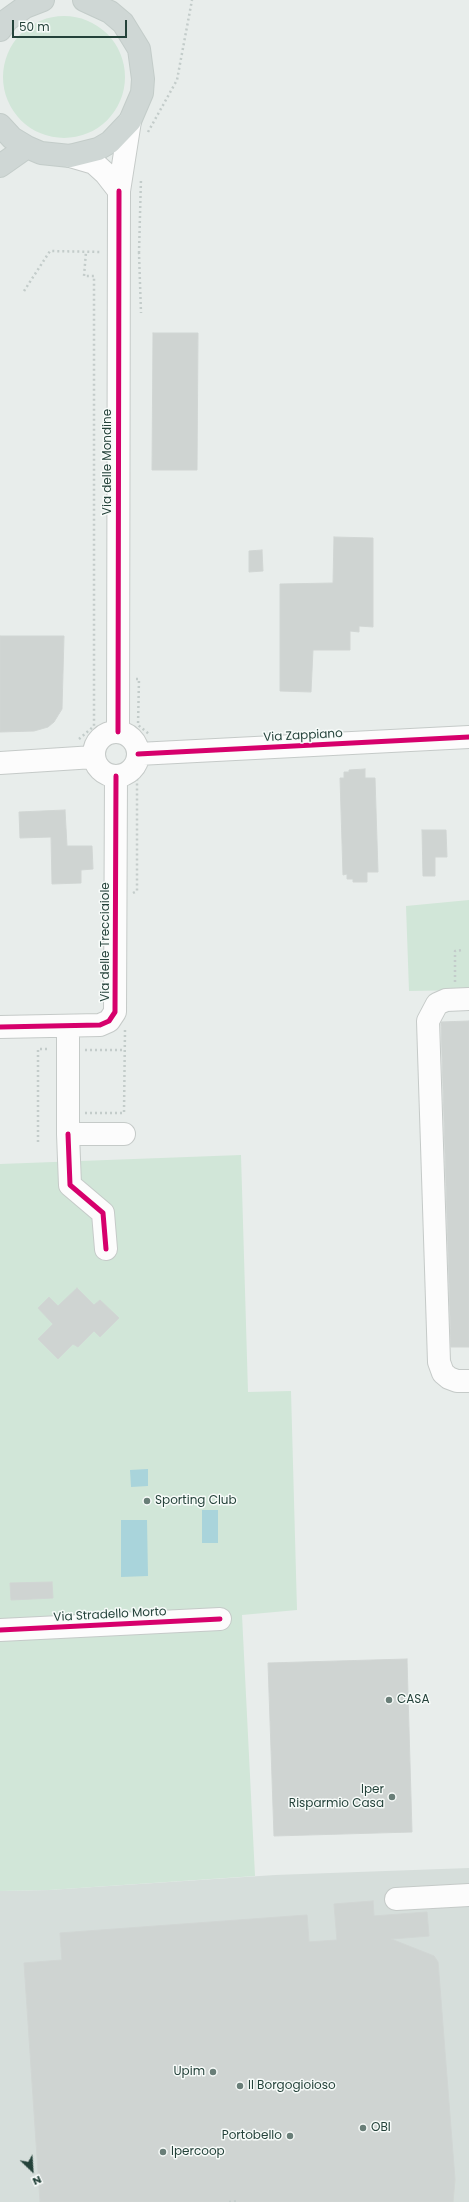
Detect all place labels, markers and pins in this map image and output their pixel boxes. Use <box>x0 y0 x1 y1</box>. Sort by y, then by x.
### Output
place label: Sporting Club <box>155 1494 237 1508</box>
marker: Sporting Club <box>142 1496 152 1506</box>
place label: CASA <box>397 1693 429 1707</box>
marker: CASA <box>384 1695 394 1705</box>
place label: Iper Risparmio Casa <box>289 1783 384 1811</box>
marker: Iper Risparmio Casa <box>387 1792 397 1802</box>
place label: Upim <box>173 2065 205 2079</box>
marker: Upim <box>208 2067 218 2077</box>
place label: Il Borgogioioso <box>248 2079 336 2093</box>
marker: Il Borgogioioso <box>235 2081 245 2091</box>
place label: OBI <box>371 2121 391 2135</box>
marker: OBI <box>358 2123 368 2133</box>
place label: Portobello <box>222 2129 282 2143</box>
marker: Portobello <box>285 2131 295 2141</box>
place label: Ipercoop <box>171 2145 225 2159</box>
marker: Ipercoop <box>158 2147 168 2157</box>

